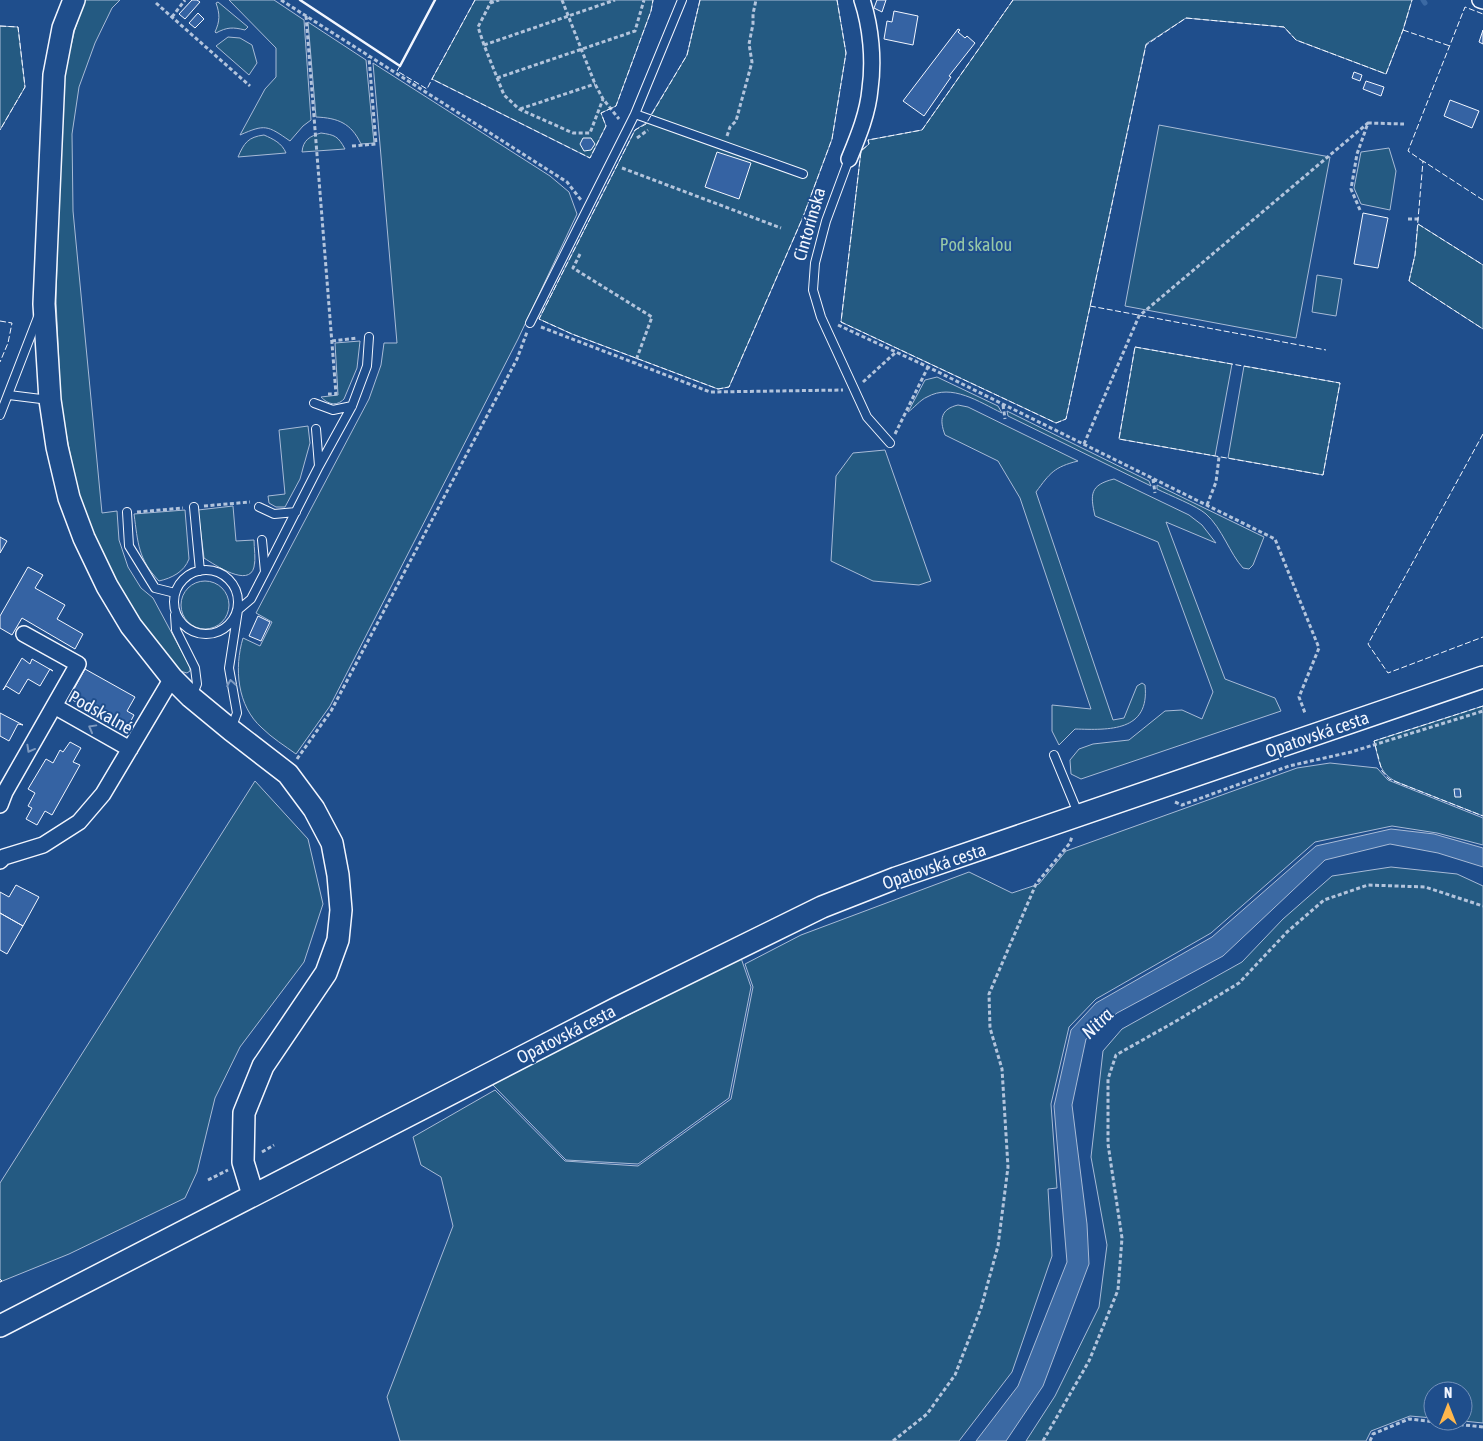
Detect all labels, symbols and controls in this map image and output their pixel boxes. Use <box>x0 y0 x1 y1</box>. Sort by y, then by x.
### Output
street label: Cintorínska <box>789 185 829 263</box>
park label: Pod skalou <box>940 234 1012 255</box>
one-way arrow <box>227 679 237 688</box>
street label: Podskalné <box>65 686 137 738</box>
street label: Opatovská cesta <box>1263 706 1371 762</box>
one-way arrow <box>88 724 97 734</box>
one-way arrow <box>26 744 36 753</box>
street label: Opatovská cesta <box>880 838 988 894</box>
street label: Opatovská cesta <box>513 1000 619 1068</box>
water label: Nitra <box>1077 1003 1117 1043</box>
north arrow <box>1423 1381 1473 1431</box>
text: N <box>1444 1385 1452 1401</box>

